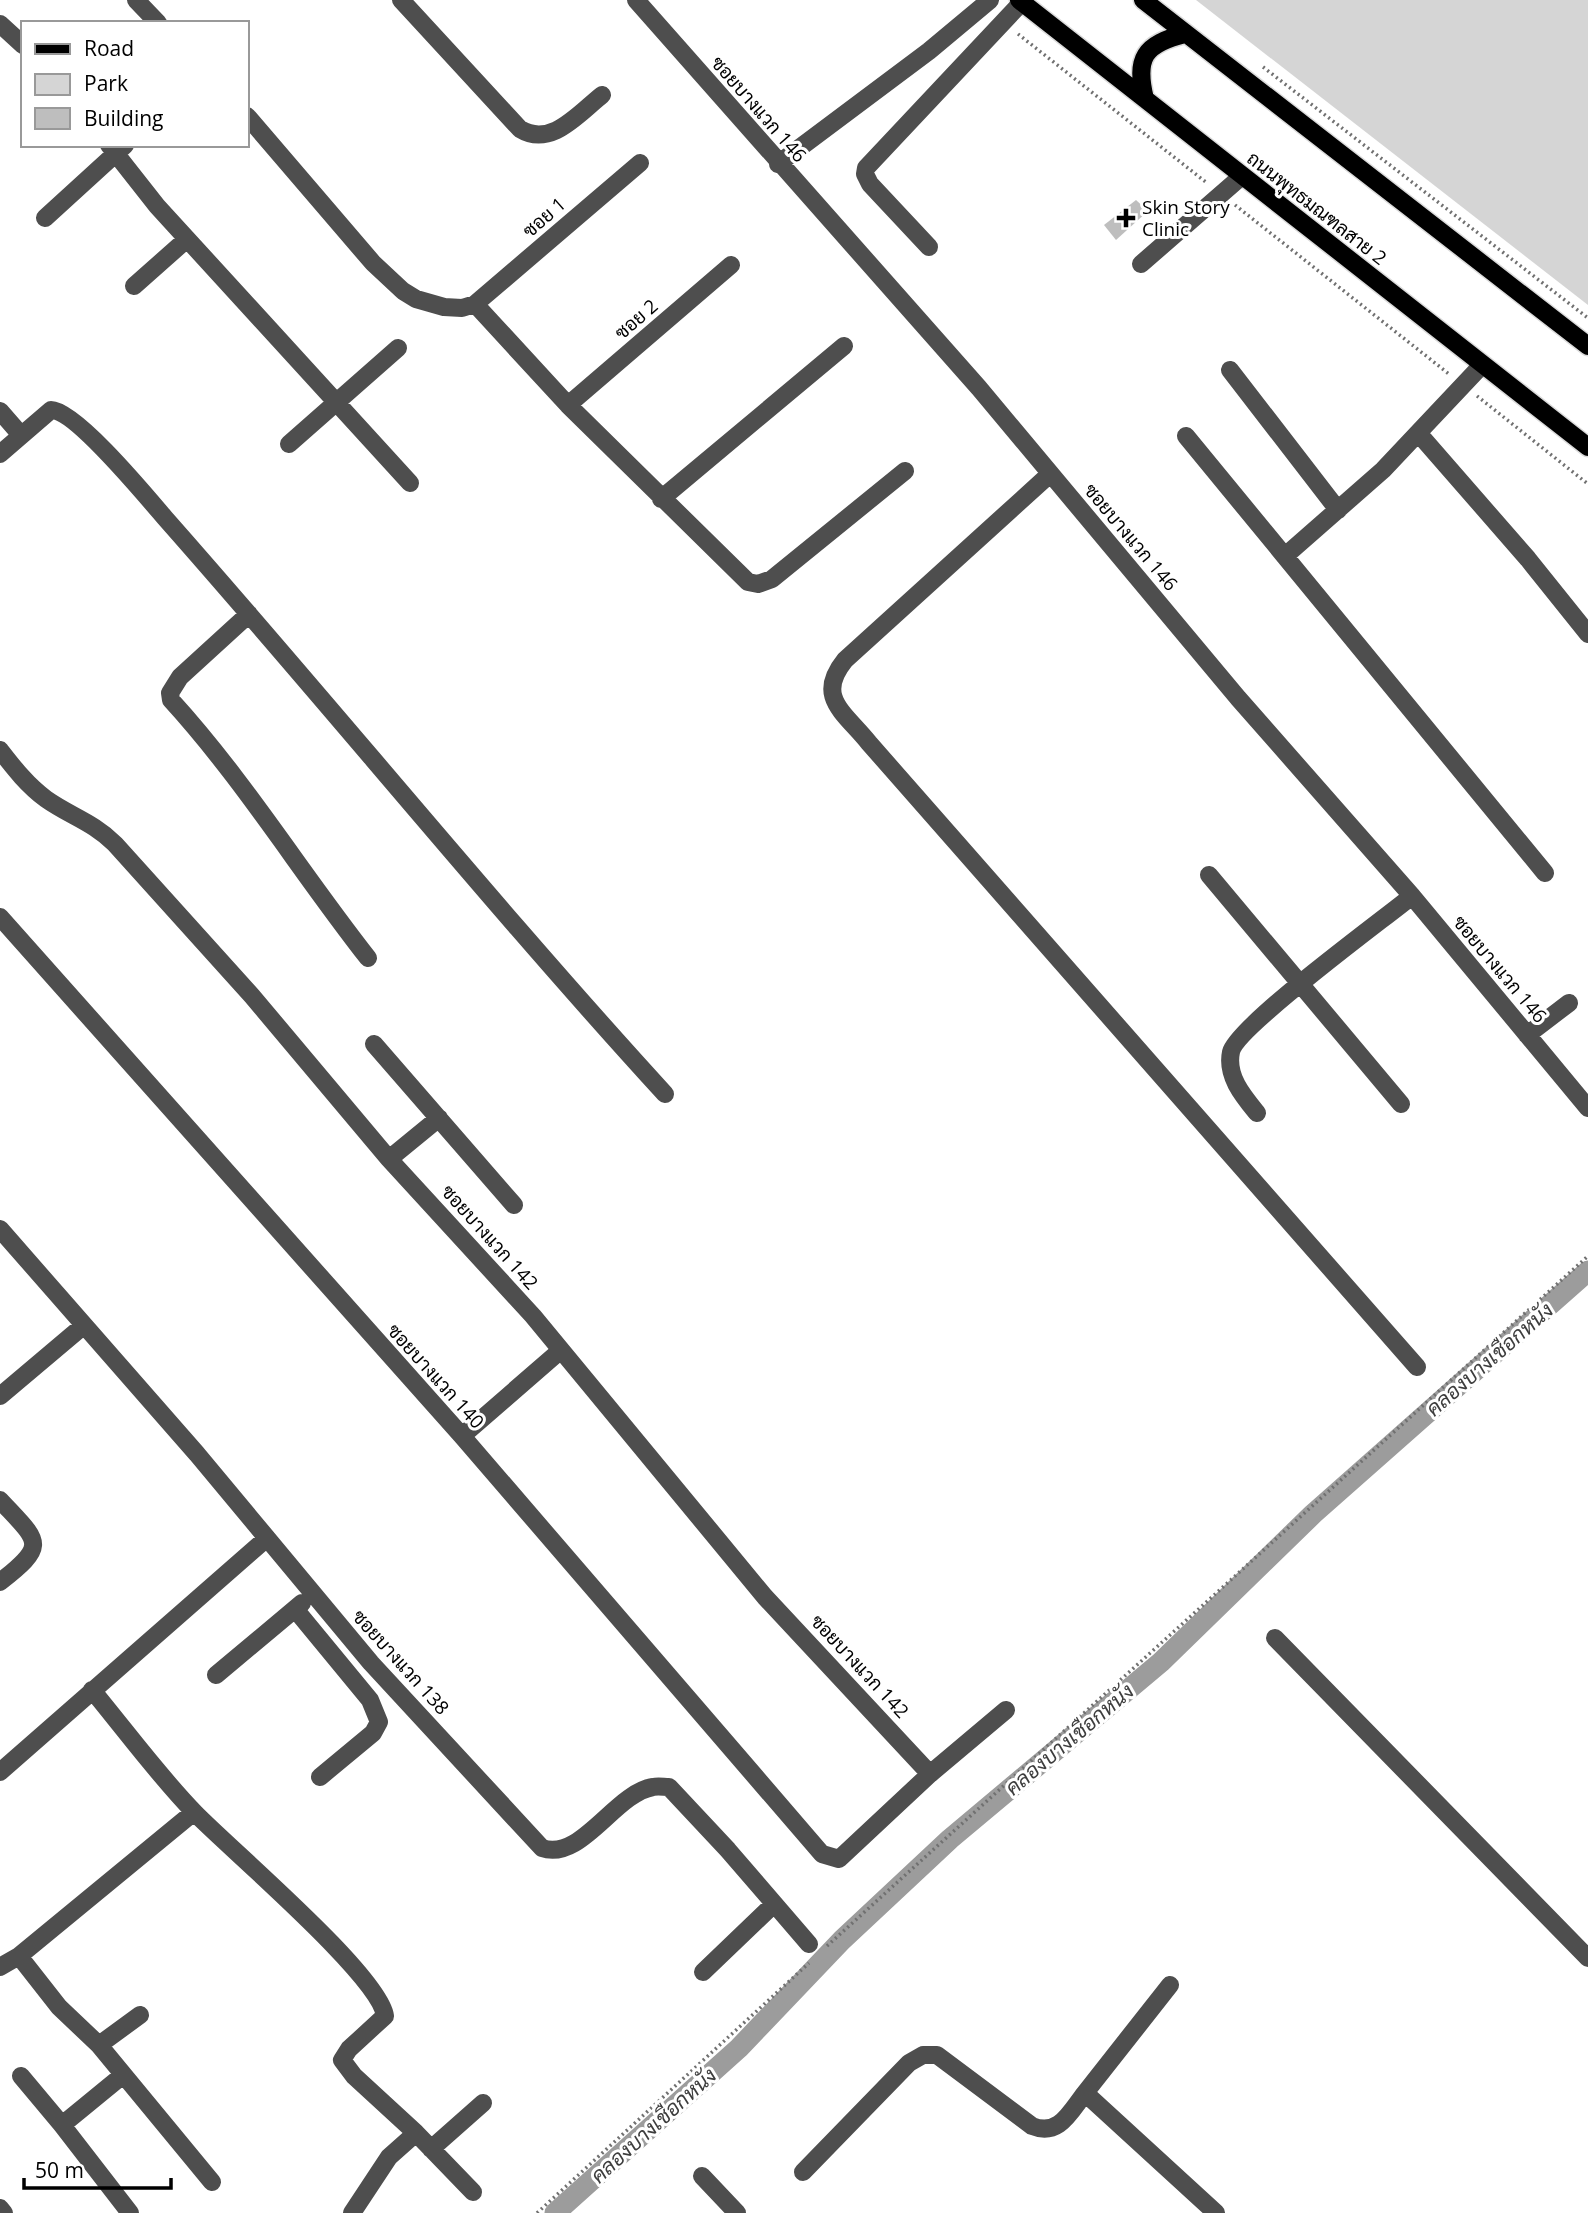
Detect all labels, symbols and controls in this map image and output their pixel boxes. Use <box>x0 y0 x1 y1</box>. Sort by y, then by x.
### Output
legend <box>21 21 248 147</box>
text: Road <box>84 34 134 62</box>
street label: ซอยบางแวก 146 <box>706 50 812 168</box>
text: Park <box>84 69 128 97</box>
text: Building <box>84 104 163 132</box>
street label: ถนนพุทธมณฑลสาย 2 <box>1242 145 1392 271</box>
street label: ซอย 1 <box>517 191 571 243</box>
place label: Skin Story Clinic <box>1142 194 1230 242</box>
marker: Skin Story Clinic <box>1116 208 1136 228</box>
street label: ซอย 2 <box>609 293 663 345</box>
street label: ซอยบางแวก 146 <box>1078 478 1184 596</box>
street label: ซอยบางแวก 146 <box>1447 910 1553 1028</box>
street label: ซอยบางแวก 142 <box>436 1179 544 1295</box>
water label: คลองบางเชือกหนัง <box>1419 1296 1559 1422</box>
street label: ซอยบางแวก 140 <box>382 1318 490 1434</box>
street label: ซอยบางแวก 138 <box>347 1604 455 1720</box>
street label: ซอยบางแวก 142 <box>805 1608 915 1724</box>
water label: คลองบางเชือกหนัง <box>999 1677 1139 1801</box>
water label: คลองบางเชือกหนัง <box>584 2061 722 2189</box>
scale bar <box>24 2146 172 2190</box>
text: 50 m <box>35 2156 84 2184</box>

